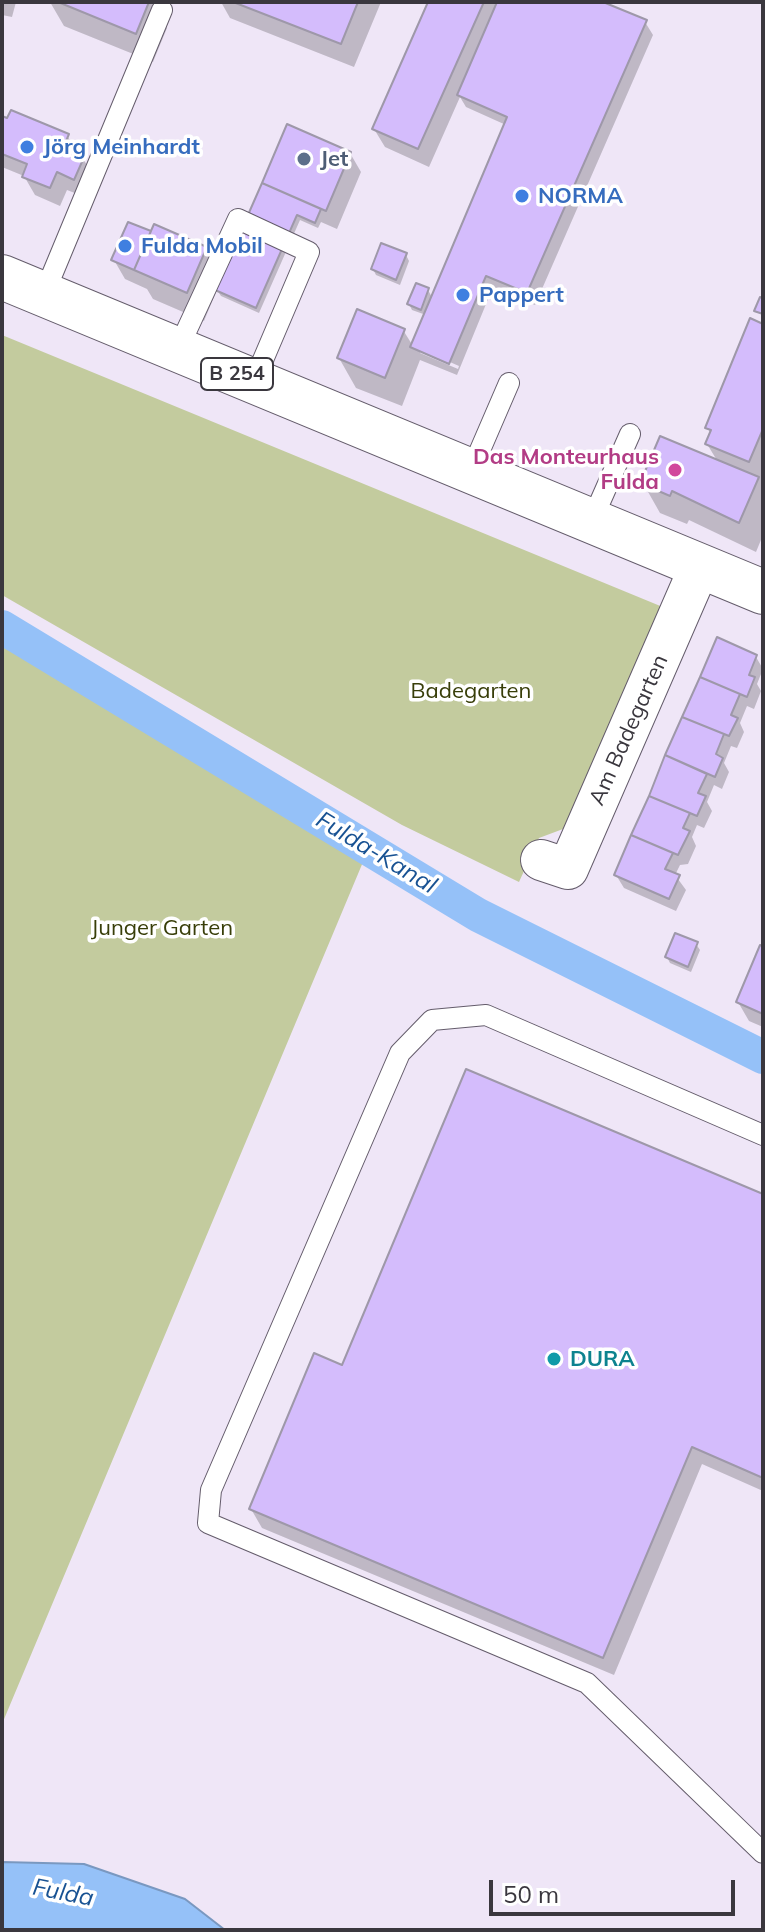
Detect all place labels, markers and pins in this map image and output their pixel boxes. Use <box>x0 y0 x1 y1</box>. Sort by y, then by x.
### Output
place label: Jörg Meinhardt <box>43 134 200 160</box>
marker: Jörg Meinhardt <box>18 138 36 156</box>
place label: Jet <box>320 146 348 172</box>
marker: Jet <box>295 150 313 168</box>
place label: NORMA <box>538 183 623 209</box>
marker: NORMA <box>513 187 531 205</box>
place label: Fulda Mobil <box>141 233 263 259</box>
marker: Fulda Mobil <box>116 237 134 255</box>
place label: Pappert <box>479 282 564 308</box>
marker: Pappert <box>454 286 472 304</box>
place label: Das Monteurhaus Fulda <box>473 444 659 496</box>
marker: Das Monteurhaus Fulda <box>666 461 684 479</box>
place label: DURA <box>570 1346 635 1372</box>
marker: DURA <box>545 1350 563 1368</box>

